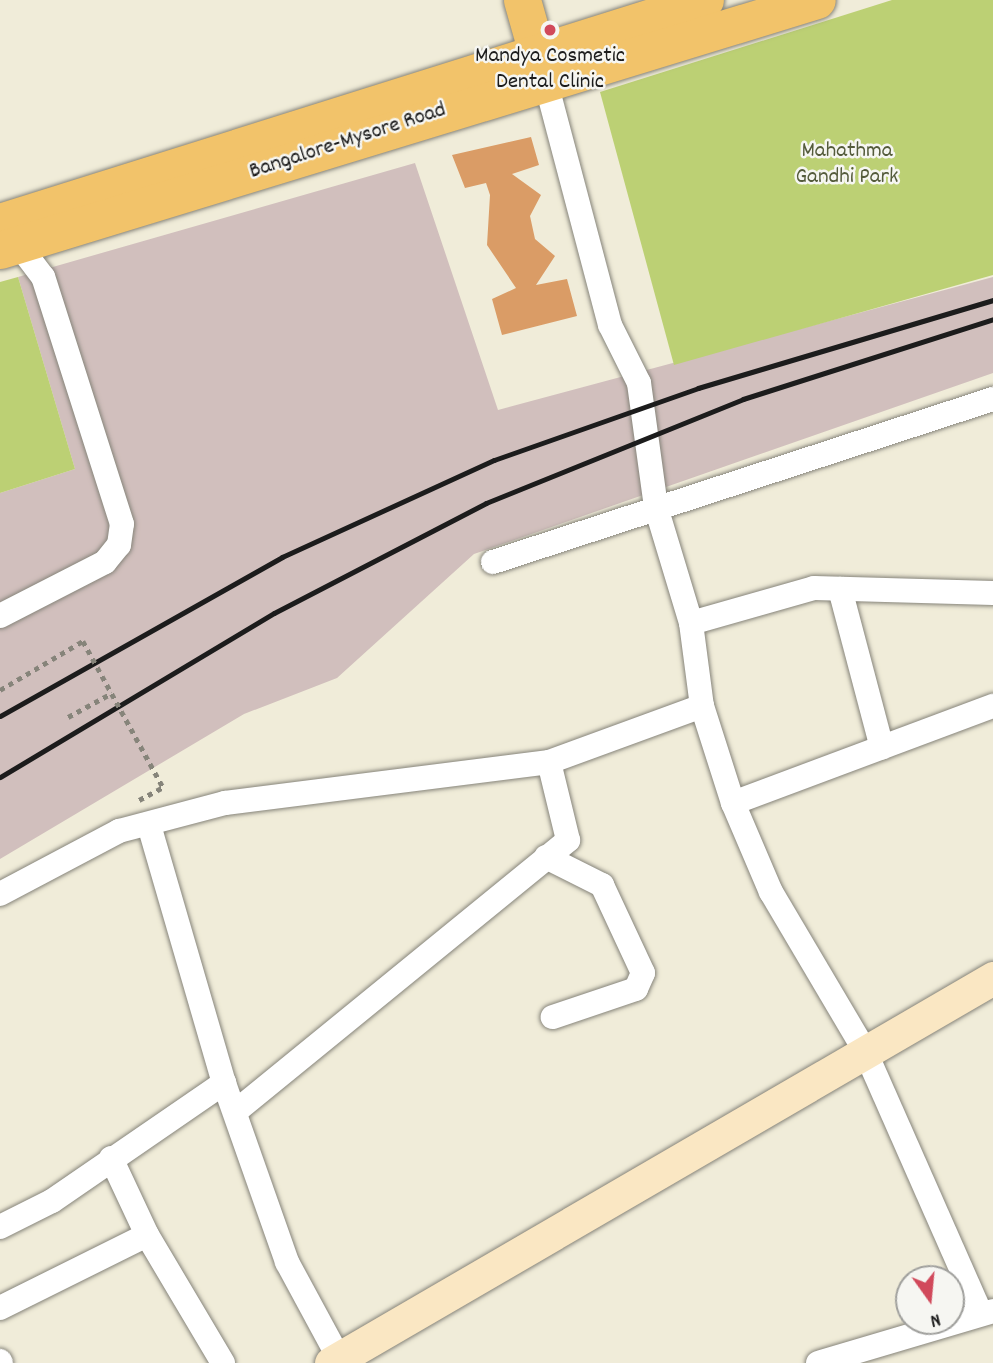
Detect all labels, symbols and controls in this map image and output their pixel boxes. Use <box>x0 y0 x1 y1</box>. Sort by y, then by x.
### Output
marker: Mandya Cosmetic Dental Clinic <box>540 20 560 40</box>
place label: Mandya Cosmetic Dental Clinic <box>475 43 625 97</box>
street label: Bangalore-Mysore Road <box>246 97 450 187</box>
park label: Mahathma Gandhi Park <box>795 138 899 192</box>
north arrow <box>895 1265 965 1335</box>
text: N <box>927 1305 943 1333</box>

